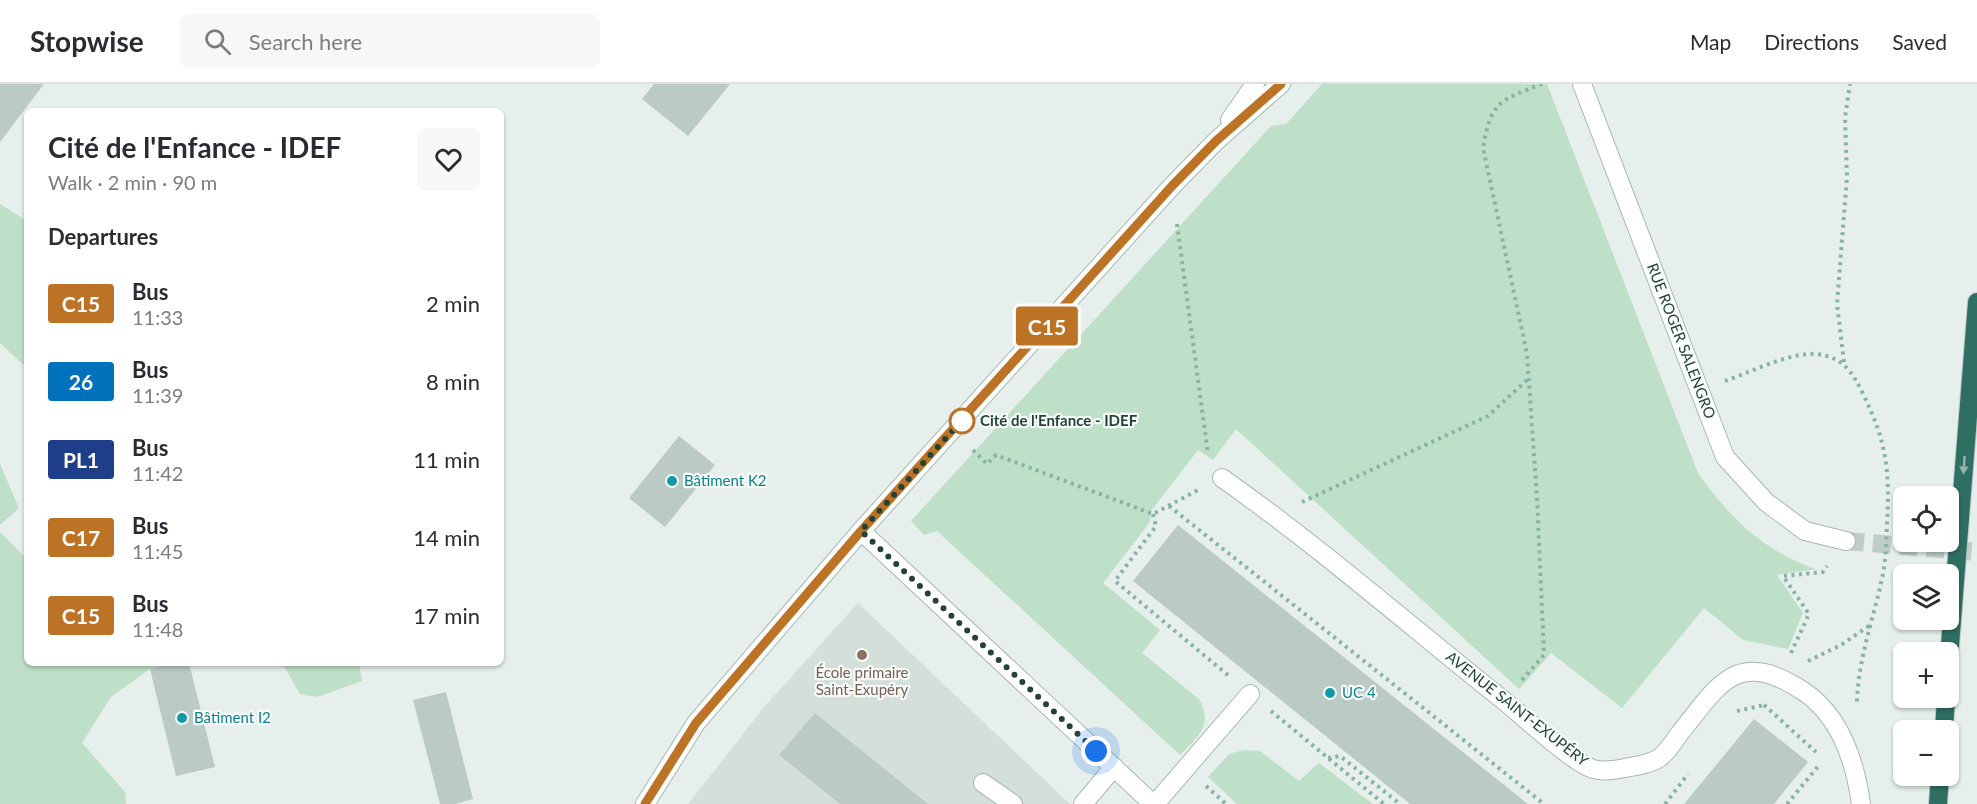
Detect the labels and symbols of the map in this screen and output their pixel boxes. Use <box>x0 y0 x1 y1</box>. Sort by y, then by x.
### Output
street label: RUE ROGER SALENGRO <box>1644 260 1720 421</box>
line badge: C15 <box>1012 306 1082 346</box>
marker: Cité de l'Enfance - IDEF <box>949 408 975 434</box>
place label: Cité de l'Enfance - IDEF <box>980 411 1138 429</box>
one-way arrow <box>1960 455 1969 474</box>
place label: Bâtiment K2 <box>684 471 767 489</box>
marker: Bâtiment K2 <box>665 474 679 488</box>
street label: AVENUE SAINT-EXUPÉRY <box>1443 647 1593 770</box>
marker: École primaire Saint-Exupéry <box>855 648 869 662</box>
place label: École primaire Saint-Exupéry <box>815 663 909 698</box>
place label: UC 4 <box>1342 683 1376 701</box>
marker: UC 4 <box>1323 686 1337 700</box>
place label: Bâtiment I2 <box>194 708 271 726</box>
marker: Bâtiment I2 <box>175 711 189 725</box>
your location <box>1081 736 1111 766</box>

